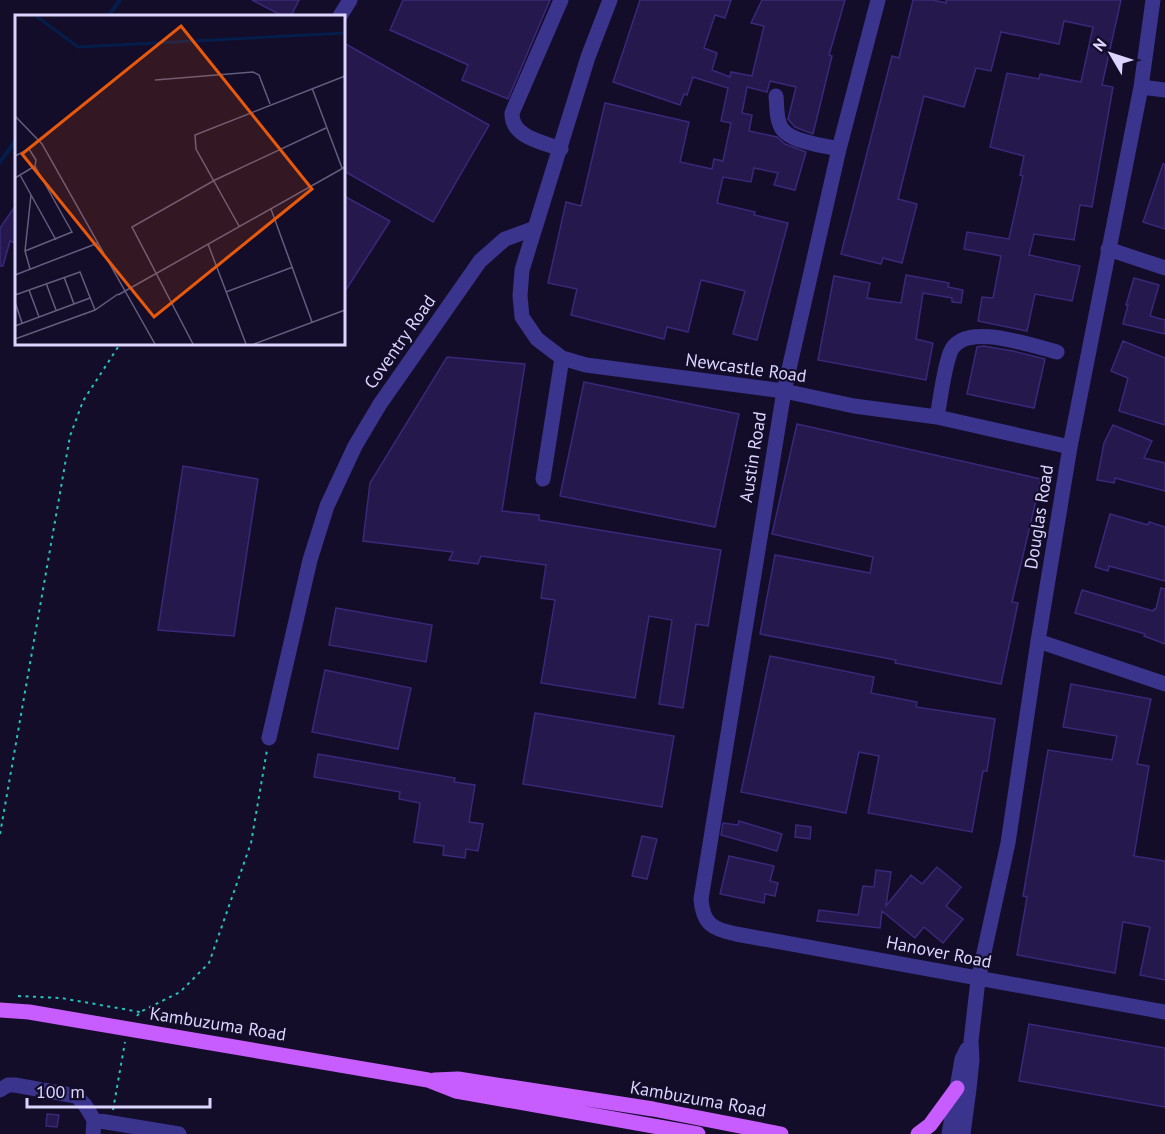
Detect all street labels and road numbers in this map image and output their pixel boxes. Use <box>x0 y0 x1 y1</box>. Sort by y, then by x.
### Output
street label: Coventry Road <box>359 290 440 393</box>
street label: Newcastle Road <box>684 348 808 387</box>
street label: Austin Road <box>734 410 771 504</box>
street label: Douglas Road <box>1019 463 1058 571</box>
street label: Hanover Road <box>884 930 994 973</box>
street label: Kambuzuma Road <box>148 1001 288 1046</box>
street label: Kambuzuma Road <box>628 1075 768 1122</box>

